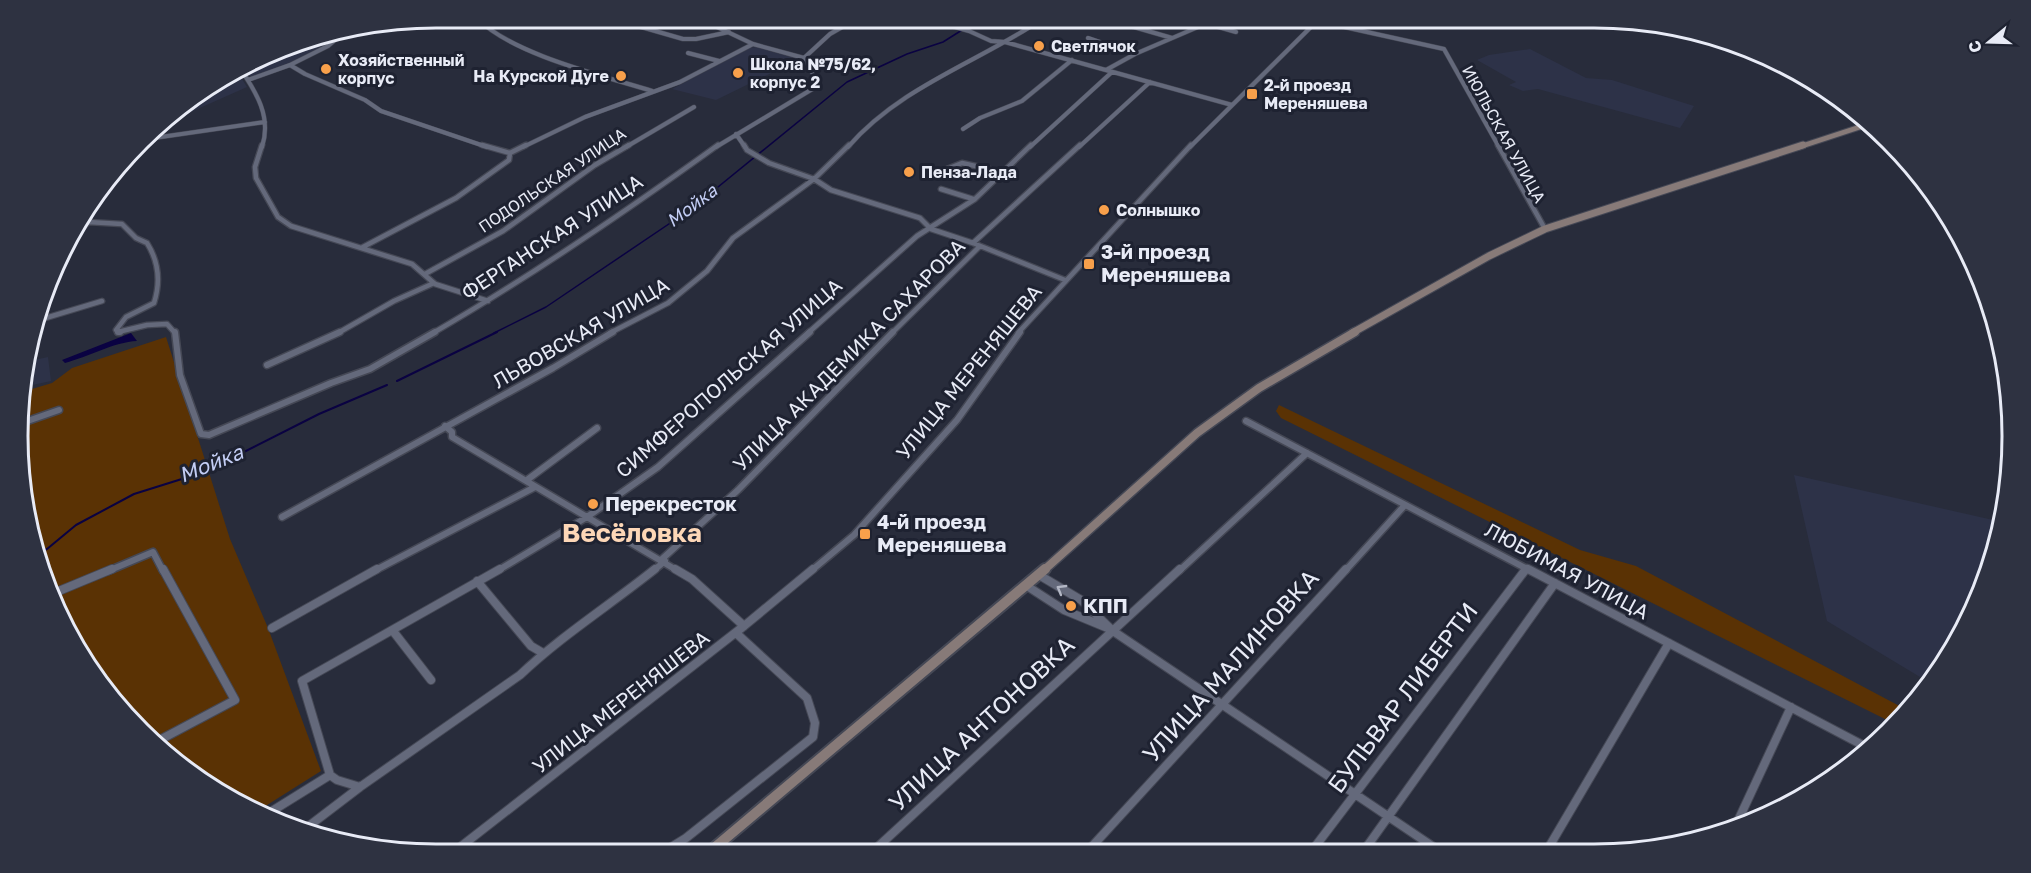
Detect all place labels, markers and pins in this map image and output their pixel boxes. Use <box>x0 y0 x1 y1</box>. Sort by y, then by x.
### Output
place label: Светлячок <box>1051 36 1136 56</box>
marker: Светлячок <box>1032 39 1046 53</box>
place label: Хозяйственный корпус <box>338 50 465 88</box>
place label: Школа №75/62, корпус 2 <box>750 54 876 92</box>
marker: Хозяйственный корпус <box>319 62 333 76</box>
place label: На Курской Дуге <box>473 66 609 86</box>
marker: Школа №75/62, корпус 2 <box>731 66 745 80</box>
marker: На Курской Дуге <box>614 69 628 83</box>
place label: 2-й проезд Мереняшева <box>1264 75 1368 113</box>
marker: 2-й проезд Мереняшева <box>1245 87 1259 101</box>
place label: Пенза-Лада <box>921 162 1017 182</box>
marker: Пенза-Лада <box>902 165 916 179</box>
place label: Солнышко <box>1116 200 1201 220</box>
marker: Солнышко <box>1097 203 1111 217</box>
place label: 3-й проезд Мереняшева <box>1101 239 1230 286</box>
marker: 3-й проезд Мереняшева <box>1082 257 1096 271</box>
place label: Перекресток <box>605 491 737 515</box>
marker: Перекресток <box>586 497 600 511</box>
place label: 4-й проезд Мереняшева <box>877 509 1006 556</box>
marker: 4-й проезд Мереняшева <box>858 527 872 541</box>
place label: КПП <box>1083 593 1128 617</box>
marker: КПП <box>1064 599 1078 613</box>

